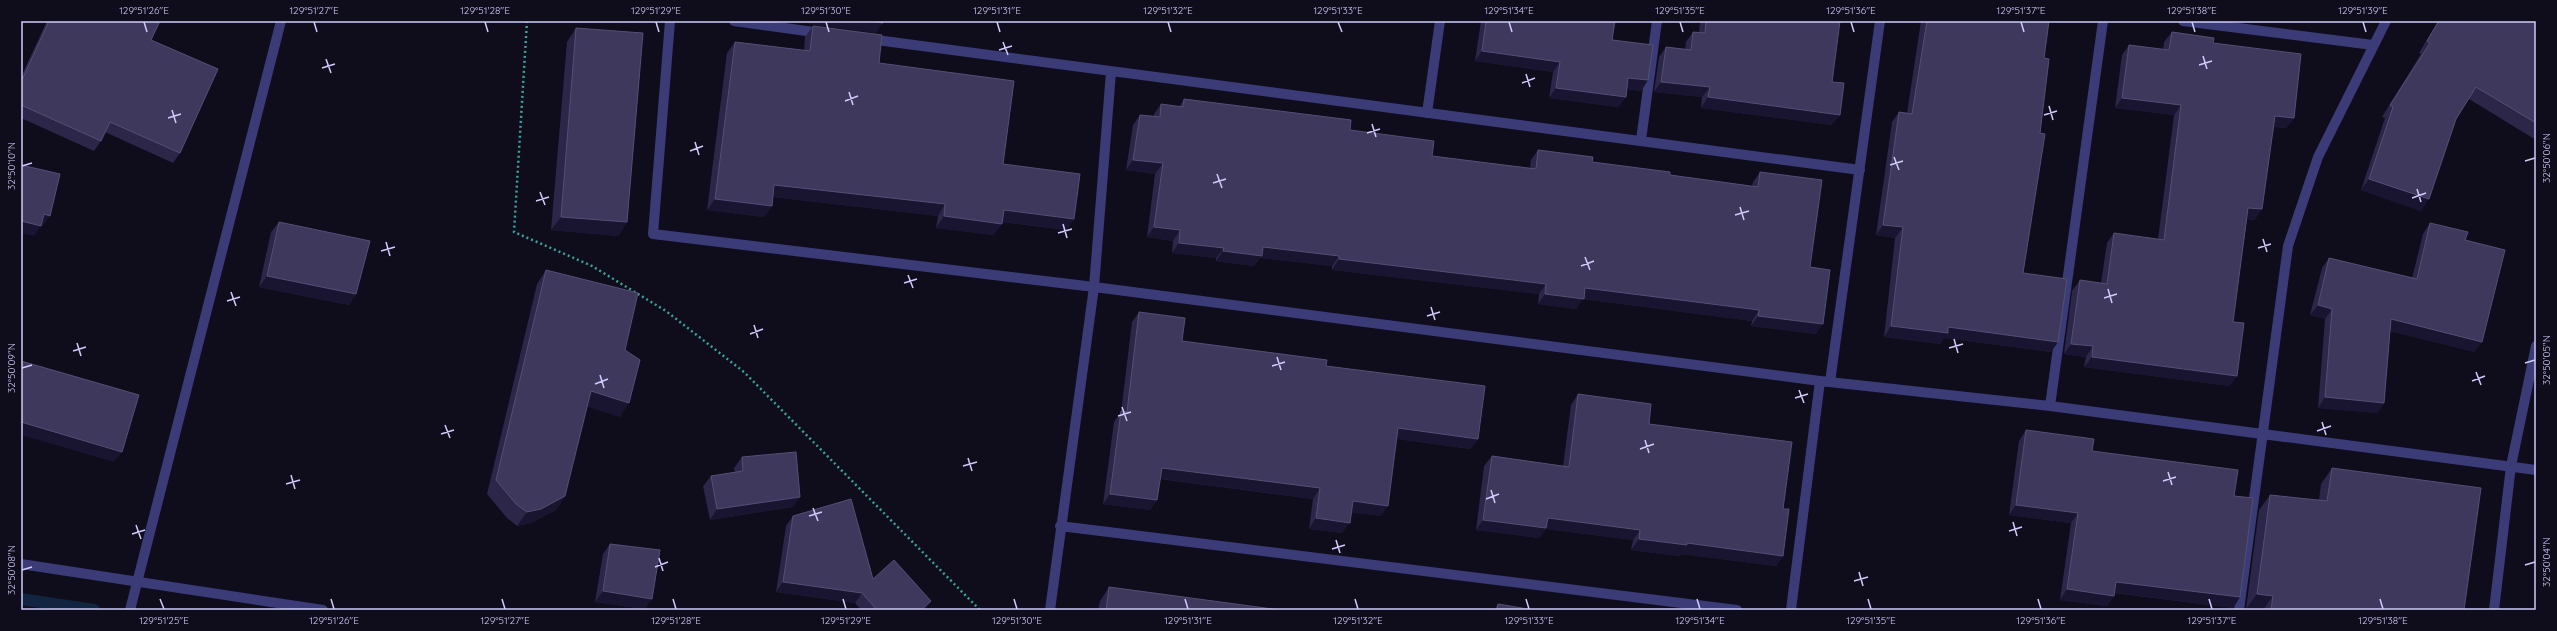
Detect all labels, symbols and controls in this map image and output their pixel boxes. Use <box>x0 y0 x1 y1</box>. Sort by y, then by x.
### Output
text: 129°51'26"E <box>119 4 169 17</box>
text: 129°51'27"E <box>289 4 339 17</box>
text: 129°51'28"E <box>460 4 510 17</box>
text: 129°51'29"E <box>631 4 681 17</box>
text: 129°51'30"E <box>801 4 851 17</box>
text: 129°51'31"E <box>973 4 1021 17</box>
text: 129°51'32"E <box>1143 4 1193 17</box>
text: 129°51'33"E <box>1313 4 1363 17</box>
text: 129°51'34"E <box>1484 4 1534 17</box>
text: 129°51'35"E <box>1655 4 1705 17</box>
text: 129°51'36"E <box>1826 4 1876 17</box>
text: 129°51'37"E <box>1996 4 2046 17</box>
text: 129°51'38"E <box>2167 4 2217 17</box>
text: 129°51'39"E <box>2338 4 2388 17</box>
text: 32°50'06"N <box>2540 133 2553 183</box>
text: 32°50'10"N <box>5 142 18 190</box>
text: 32°50'05"N <box>2540 335 2553 385</box>
text: 32°50'09"N <box>5 343 18 393</box>
text: 32°50'04"N <box>2540 537 2553 587</box>
text: 32°50'08"N <box>5 545 18 595</box>
text: 129°51'25"E <box>139 614 189 627</box>
text: 129°51'26"E <box>309 614 359 627</box>
text: 129°51'27"E <box>480 614 530 627</box>
text: 129°51'28"E <box>651 614 701 627</box>
text: 129°51'29"E <box>821 614 871 627</box>
text: 129°51'30"E <box>992 614 1042 627</box>
text: 129°51'31"E <box>1164 614 1212 627</box>
text: 129°51'32"E <box>1333 614 1383 627</box>
text: 129°51'33"E <box>1504 614 1554 627</box>
text: 129°51'34"E <box>1675 614 1725 627</box>
text: 129°51'35"E <box>1846 614 1896 627</box>
text: 129°51'36"E <box>2016 614 2066 627</box>
text: 129°51'37"E <box>2187 614 2237 627</box>
text: 129°51'38"E <box>2358 614 2408 627</box>

